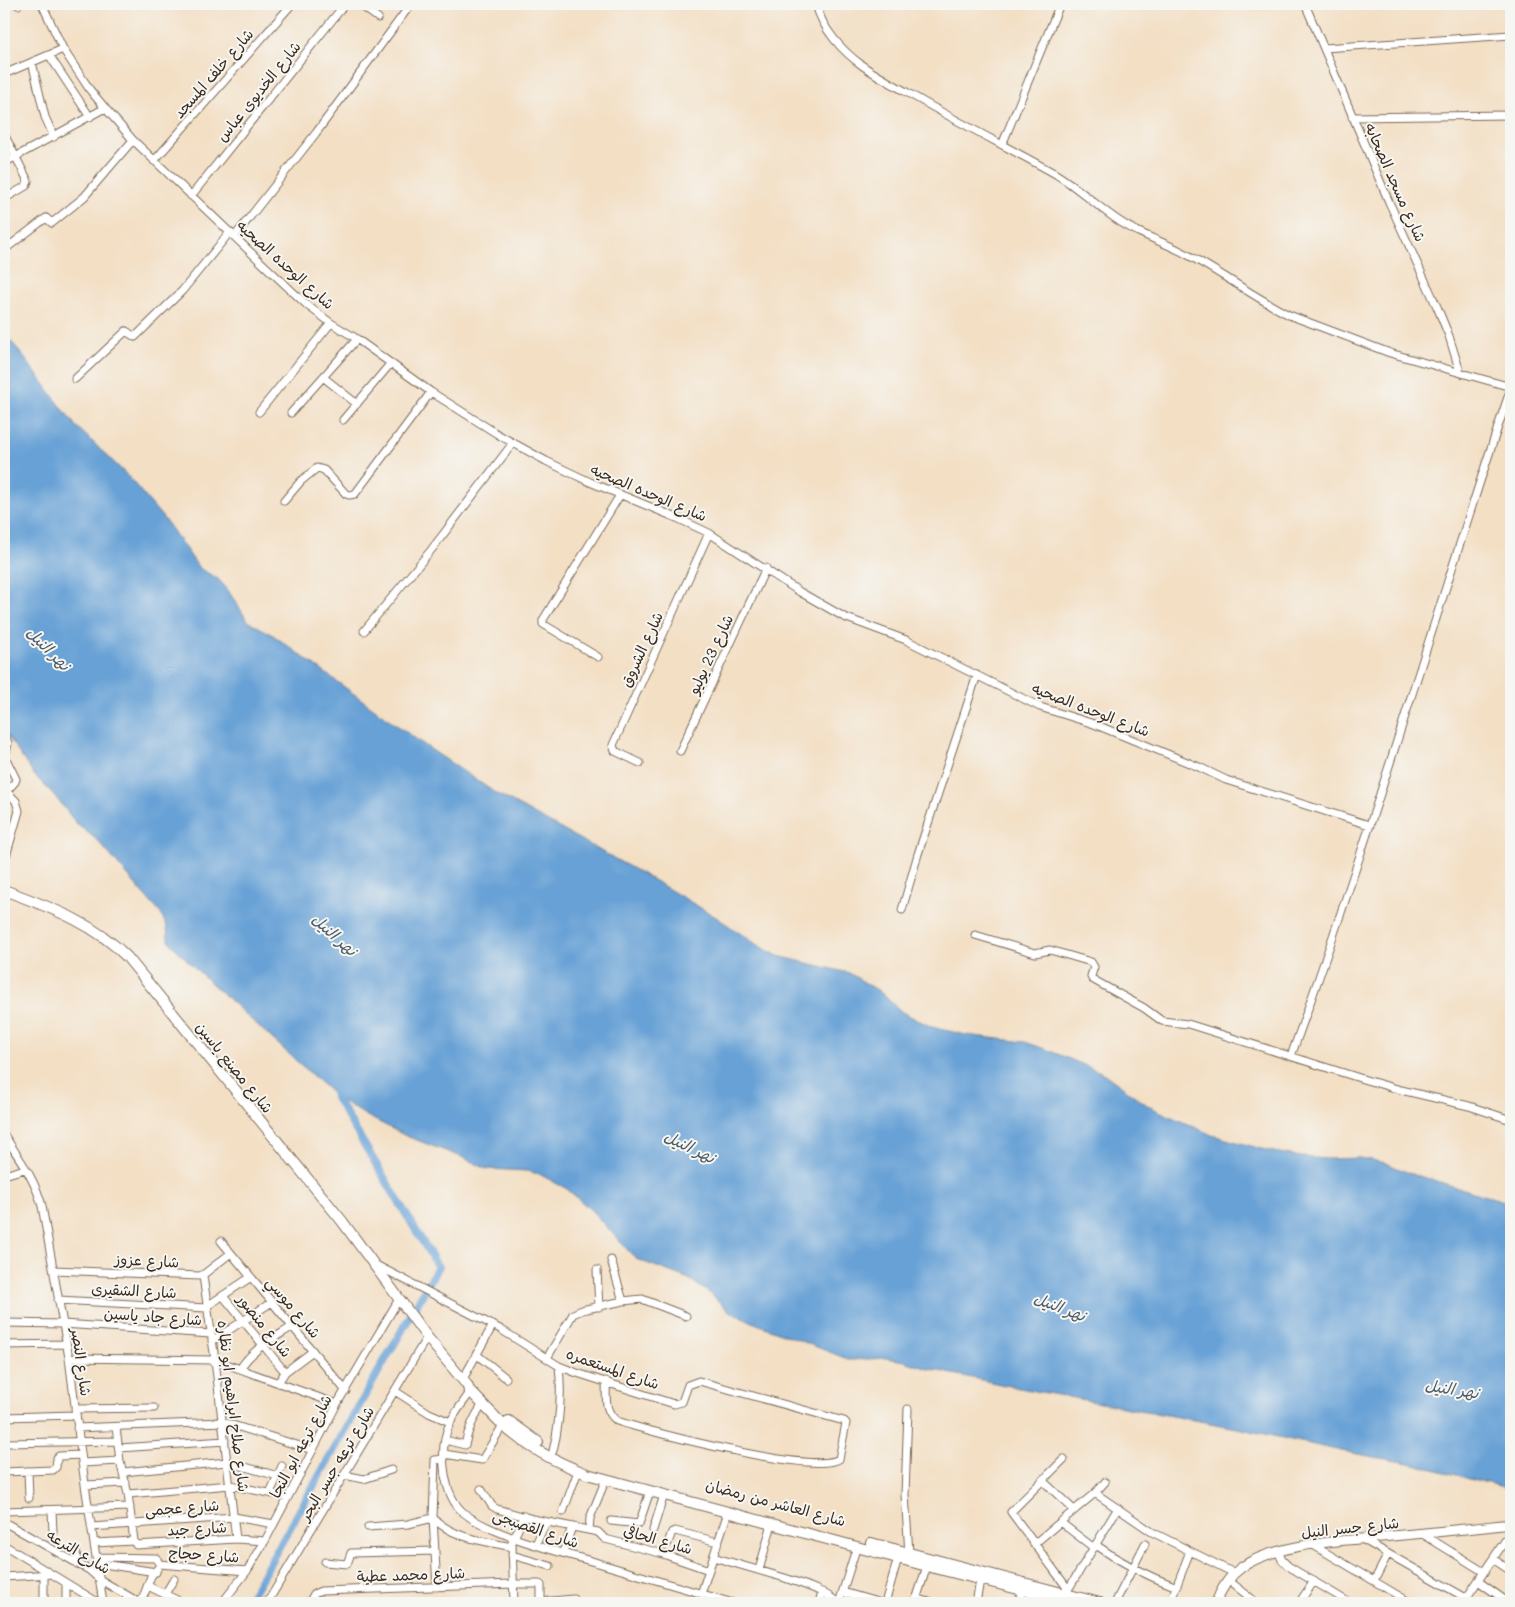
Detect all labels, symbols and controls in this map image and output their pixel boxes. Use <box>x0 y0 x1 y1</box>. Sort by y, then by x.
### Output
street label: شارع خلف المسجد <box>169 24 258 123</box>
street label: شارع الخديوى عباس <box>211 37 305 146</box>
street label: شارع مسجد الصحابه <box>1360 120 1431 245</box>
street label: شارع الوحده الصحيه <box>232 215 339 314</box>
street label: شارع الوحده الصحيه <box>587 458 710 526</box>
street label: شارع الشروق <box>615 608 668 690</box>
street label: شارع 23 يوليو <box>682 611 738 698</box>
water label: نهر النيل <box>22 621 77 676</box>
street label: شارع الوحده الصحيه <box>1029 677 1153 742</box>
water label: نهر النيل <box>308 908 364 961</box>
street label: شارع مصنع ياسين <box>190 1017 278 1118</box>
water label: نهر النيل <box>661 1125 721 1168</box>
street label: شارع عزوز <box>113 1248 180 1273</box>
street label: شارع موسي <box>259 1272 326 1345</box>
street label: شارع الشقيرى <box>91 1278 177 1303</box>
water label: نهر النيل <box>1031 1287 1091 1326</box>
street label: شارع منصور <box>232 1288 297 1362</box>
street label: شارع جاد ياسين <box>103 1303 203 1330</box>
street label: شارع صلاح ابراهيم ابو نظاره <box>211 1319 254 1493</box>
street label: شارع النصر <box>66 1325 97 1397</box>
street label: شارع المستعمره <box>563 1343 662 1394</box>
water label: نهر النيل <box>1424 1373 1483 1403</box>
street label: شارع ترعه ابو النجا <box>264 1391 337 1502</box>
street label: شارع ترعه جسر البحر <box>293 1402 379 1525</box>
street label: شارع العاشر من رمضان <box>704 1474 848 1531</box>
street label: شارع عجمى <box>144 1494 220 1521</box>
street label: شارع القصبجى <box>490 1504 582 1553</box>
street label: شارع جسر النيل <box>1300 1512 1400 1543</box>
street label: شارع جيد <box>167 1516 227 1541</box>
street label: شارع الحافي <box>621 1520 695 1559</box>
street label: شارع الترعه <box>43 1524 115 1579</box>
street label: شارع حجاج <box>168 1542 240 1567</box>
street label: شارع محمد عطية <box>356 1562 466 1587</box>

